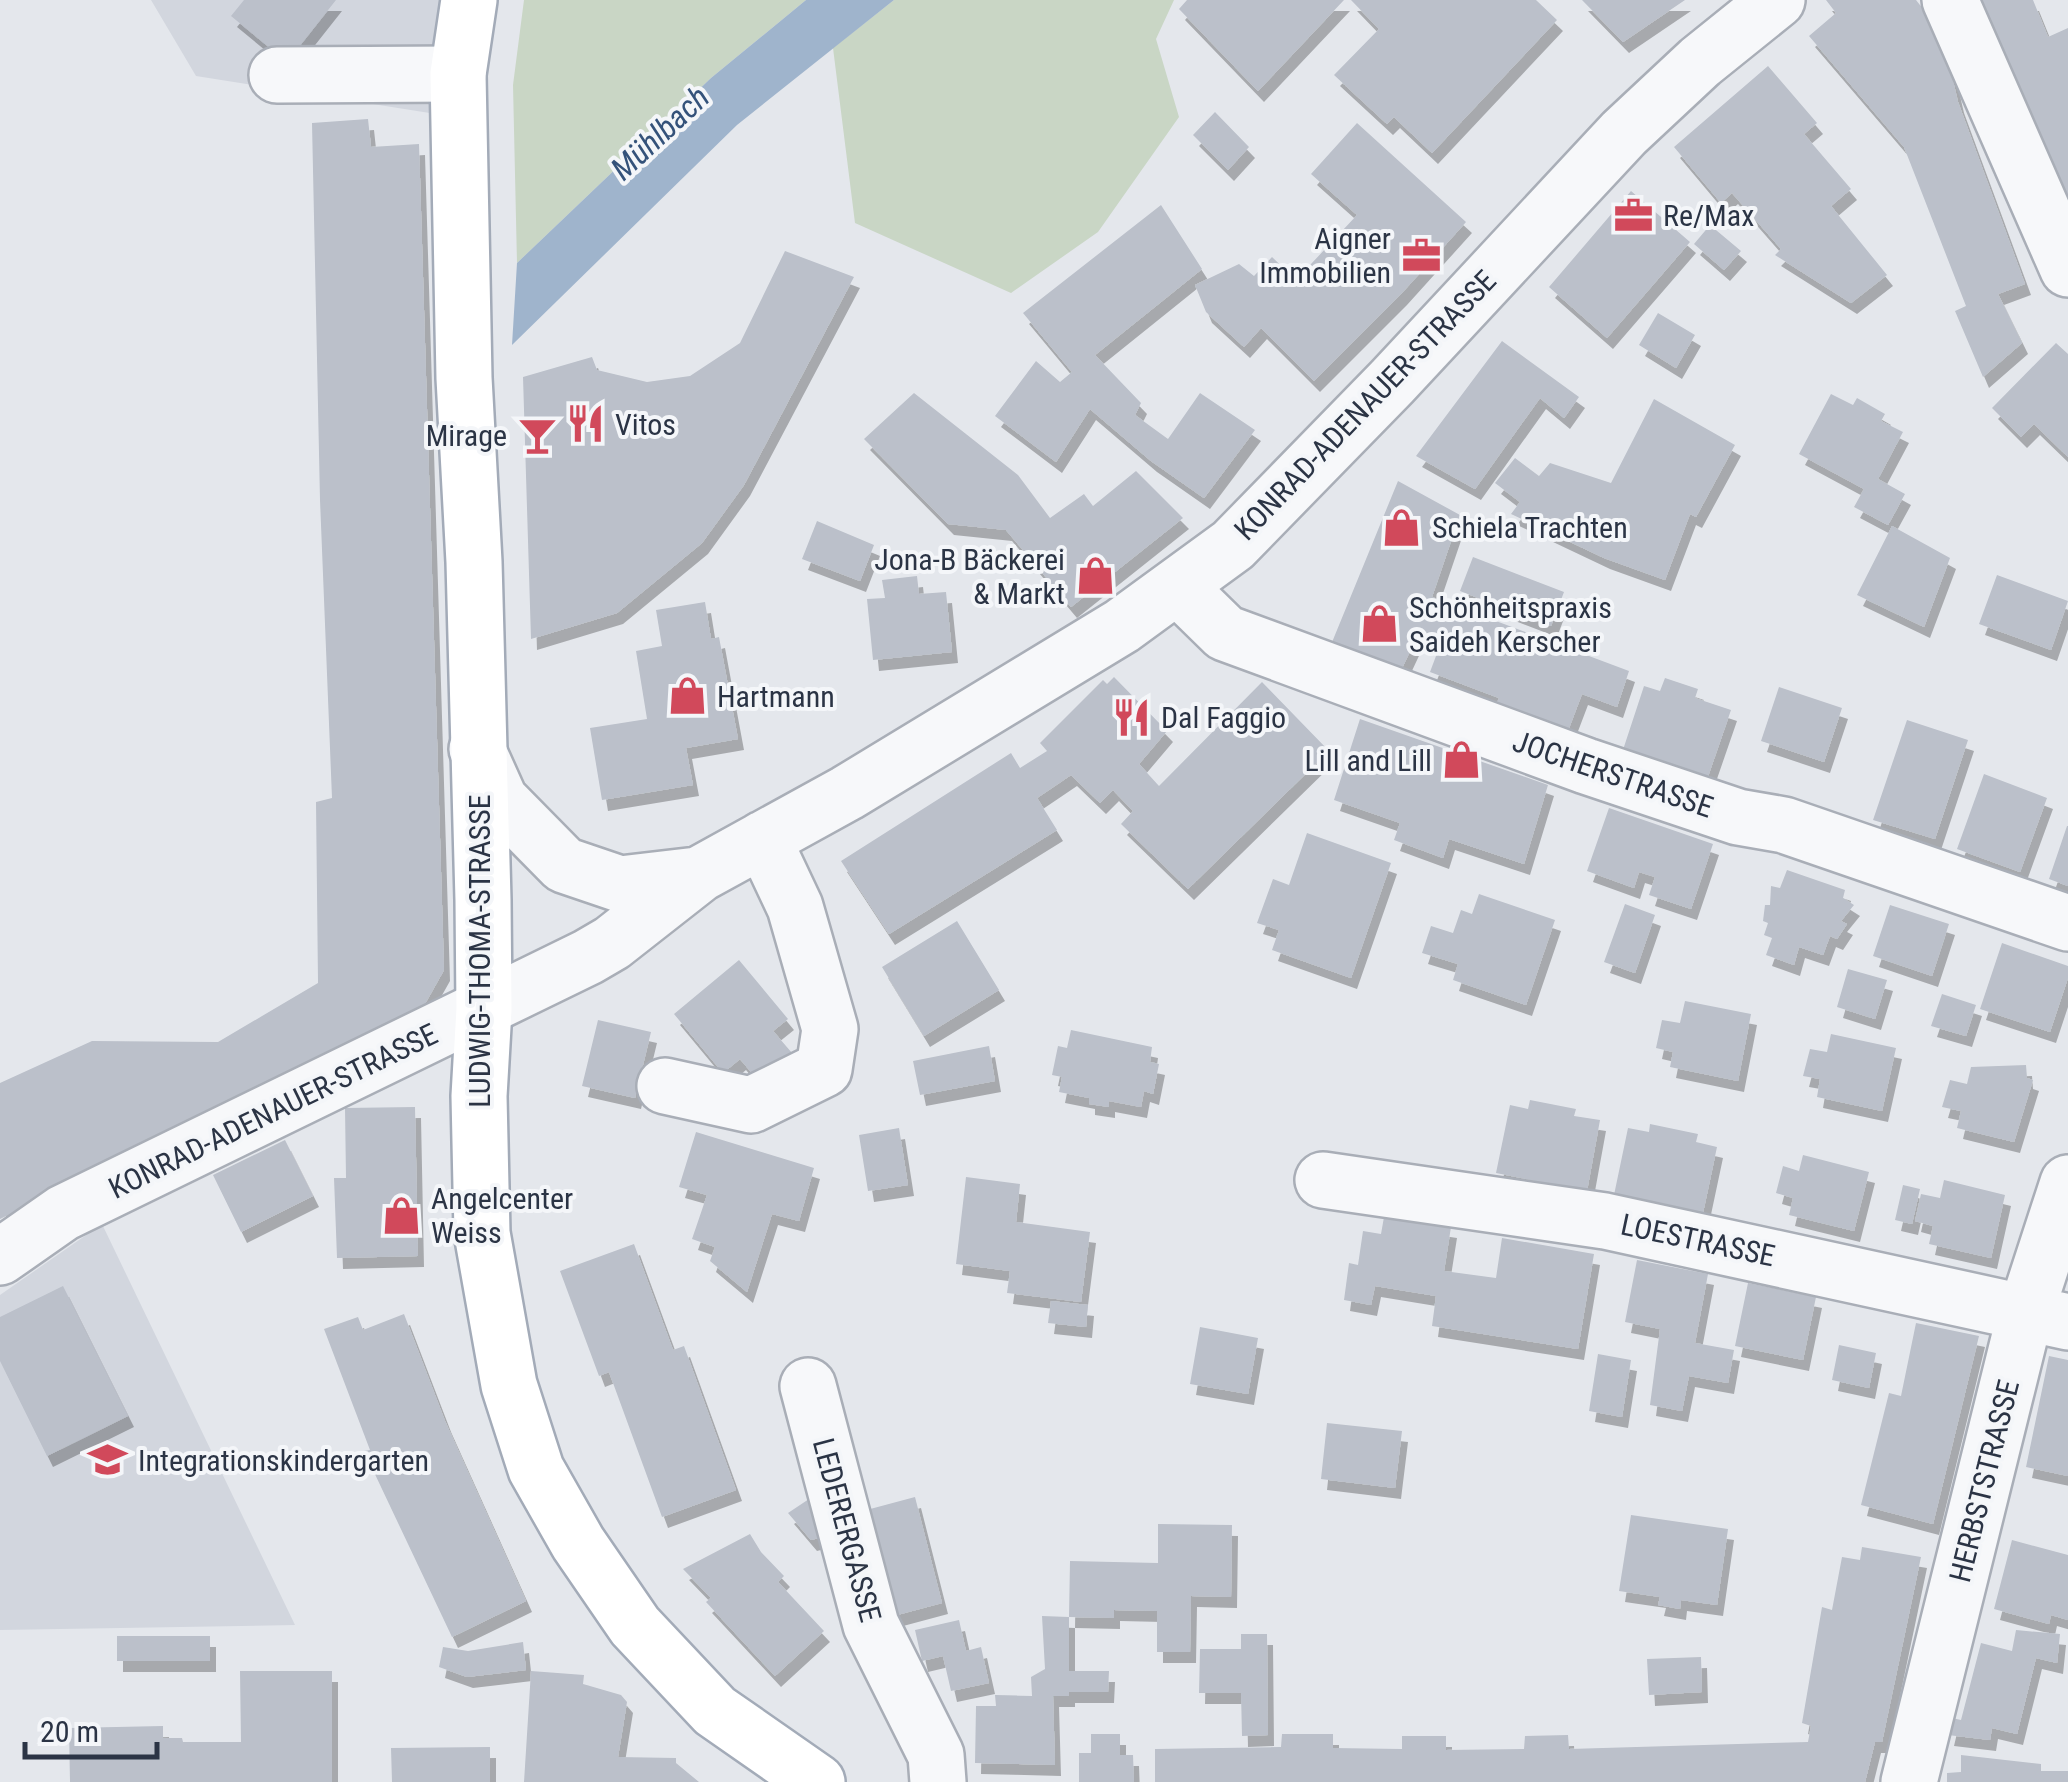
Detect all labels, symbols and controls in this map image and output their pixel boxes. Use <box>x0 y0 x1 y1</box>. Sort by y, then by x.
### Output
water label: Mühlbach <box>603 78 717 188</box>
office icon: Re/Max <box>1612 194 1654 236</box>
place label: Re/Max <box>1663 198 1754 233</box>
place label: Aigner Immobilien <box>1259 221 1391 290</box>
office icon: Aigner Immobilien <box>1400 234 1442 276</box>
street label: KONRAD-ADENAUER-STRASSE <box>1227 263 1503 547</box>
restaurant icon: Vitos <box>564 403 606 445</box>
place label: Vitos <box>615 407 676 442</box>
bar icon: Mirage <box>516 414 558 456</box>
place label: Mirage <box>426 418 507 453</box>
shop icon: Schiela Trachten <box>1381 506 1423 548</box>
place label: Schiela Trachten <box>1432 510 1628 545</box>
place label: Jona-B Bäckerei & Markt <box>874 542 1065 611</box>
shop icon: Jona-B Bäckerei & Markt <box>1074 555 1116 597</box>
place label: Schönheitspraxis Saideh Kerscher <box>1409 590 1612 659</box>
shop icon: Schönheitspraxis Saideh Kerscher <box>1358 603 1400 645</box>
shop icon: Hartmann <box>666 675 708 717</box>
place label: Hartmann <box>717 679 835 714</box>
restaurant icon: Dal Faggio <box>1110 696 1152 738</box>
place label: Dal Faggio <box>1161 700 1286 735</box>
street label: JOCHERSTRASSE <box>1508 723 1718 825</box>
shop icon: Lill and Lill <box>1441 739 1483 781</box>
place label: Lill and Lill <box>1305 743 1432 778</box>
street label: LUDWIG-THOMA-STRASSE <box>462 794 497 1108</box>
street label: KONRAD-ADENAUER-STRASSE <box>103 1016 443 1206</box>
place label: Angelcenter Weiss <box>431 1181 573 1250</box>
shop icon: Angelcenter Weiss <box>380 1194 422 1236</box>
street label: LOESTRASSE <box>1618 1207 1778 1273</box>
street label: HERBSTSTRASSE <box>1942 1376 2026 1586</box>
street label: LEDERERGASSE <box>806 1434 888 1626</box>
school or university icon: Integrationskindergarten <box>87 1439 129 1481</box>
place label: Integrationskindergarten <box>138 1443 429 1478</box>
scale bar <box>25 1697 158 1759</box>
text: 20 m <box>40 1714 99 1749</box>

